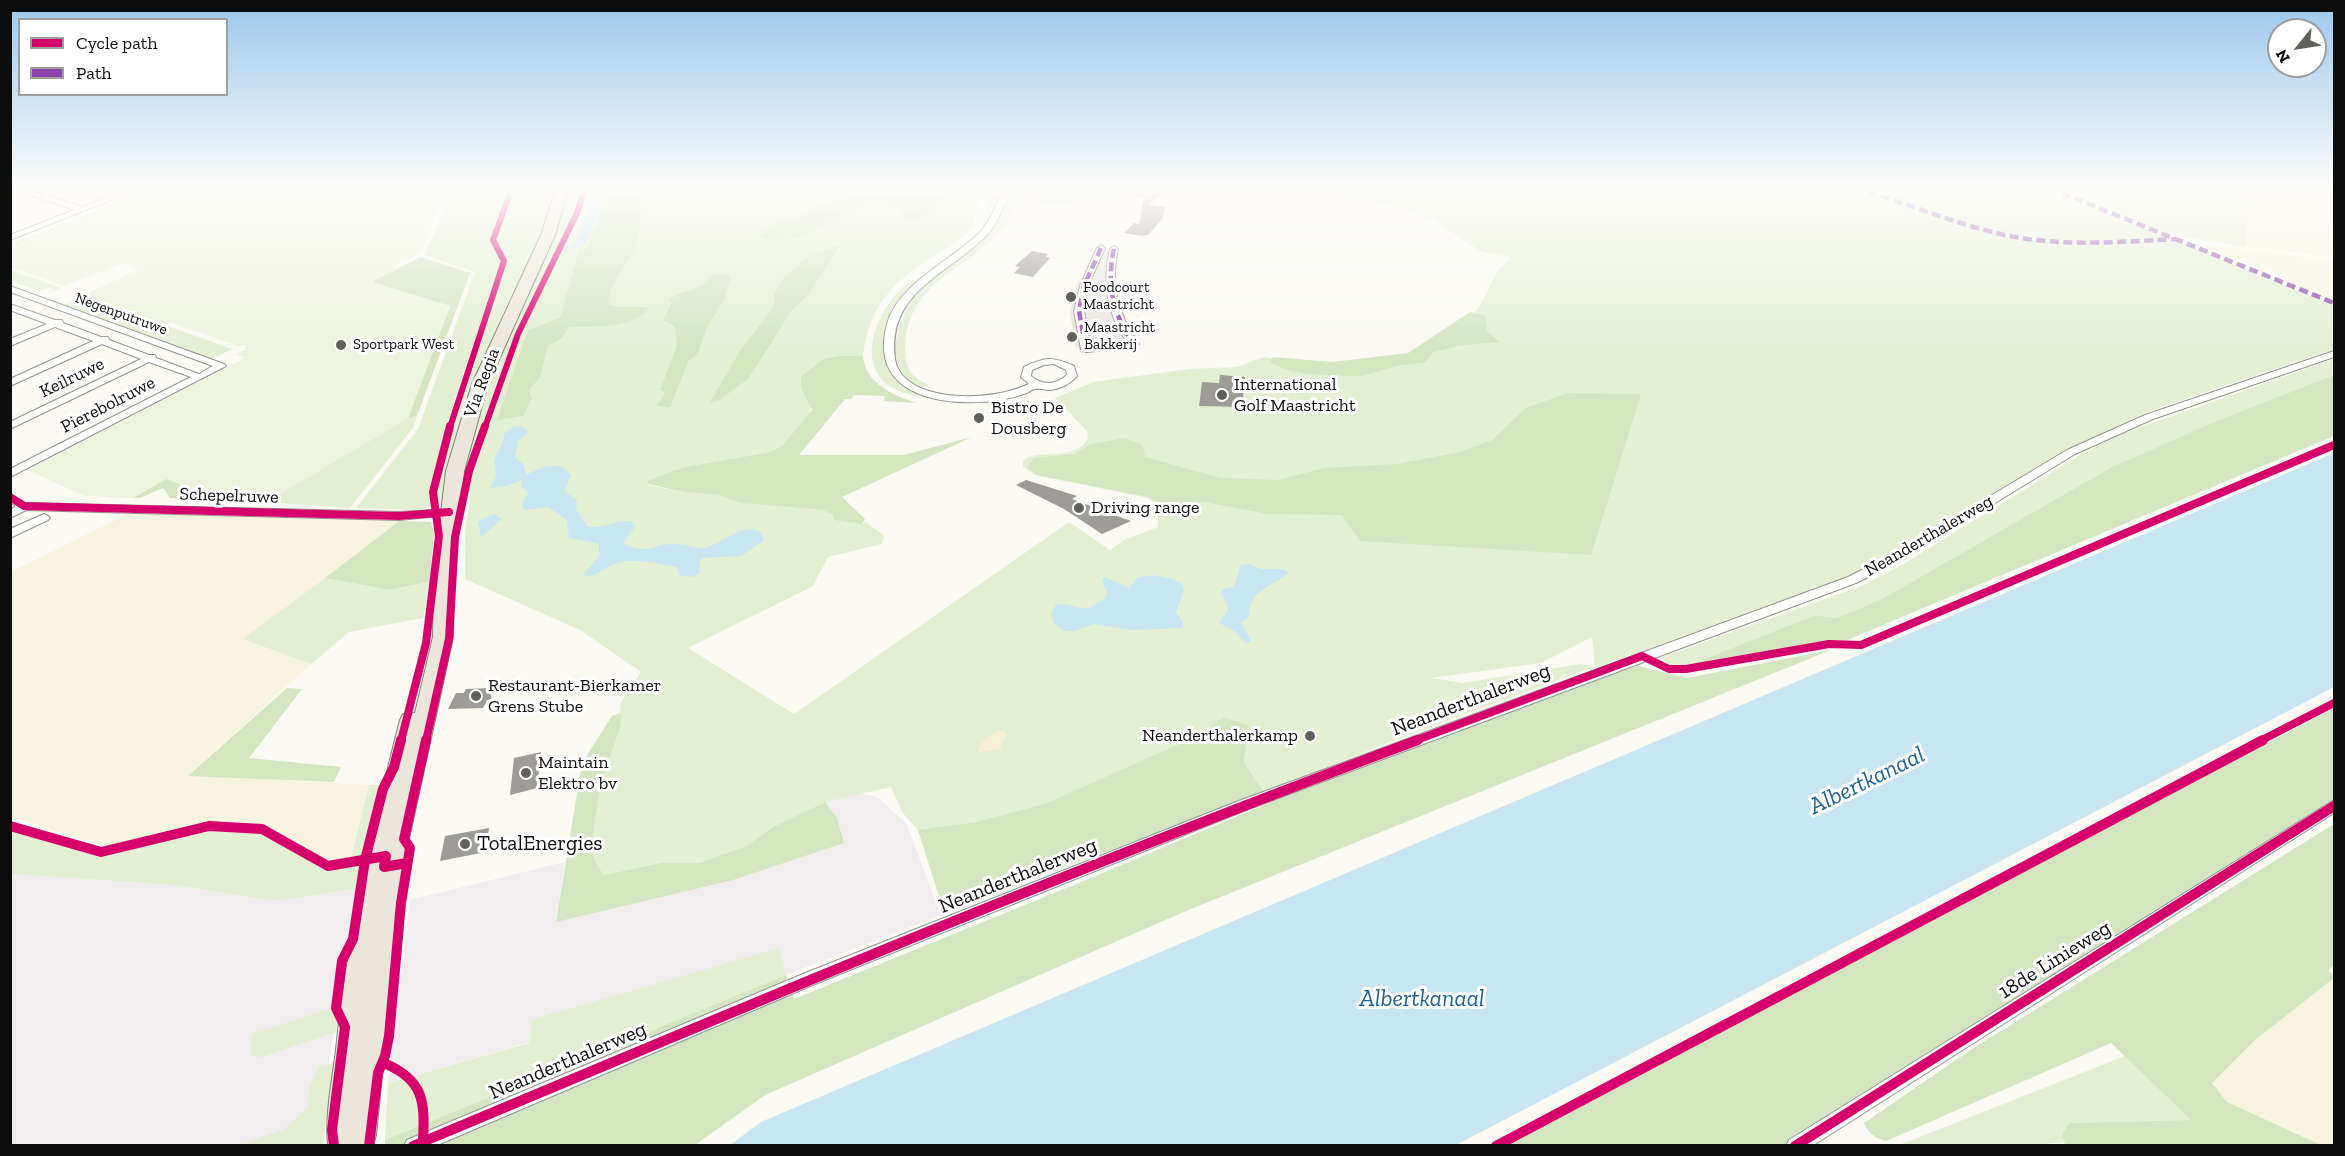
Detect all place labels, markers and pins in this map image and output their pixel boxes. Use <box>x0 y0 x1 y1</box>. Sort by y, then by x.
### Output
place label: Foodcourt Maastricht <box>1083 279 1154 314</box>
marker: Foodcourt Maastricht <box>1064 290 1078 304</box>
place label: Maastricht Bakkerij <box>1084 319 1155 354</box>
marker: Maastricht Bakkerij <box>1065 330 1079 344</box>
place label: Sportpark West <box>353 336 454 354</box>
marker: Sportpark West <box>334 338 348 352</box>
place label: International Golf Maastricht <box>1234 374 1356 416</box>
marker: International Golf Maastricht <box>1215 388 1229 402</box>
place label: Bistro De Dousberg <box>991 397 1066 440</box>
marker: Bistro De Dousberg <box>972 411 986 425</box>
place label: Driving range <box>1091 497 1199 519</box>
marker: Driving range <box>1072 501 1086 515</box>
place label: Restaurant-Bierkamer Grens Stube <box>488 675 661 718</box>
marker: Restaurant-Bierkamer Grens Stube <box>469 689 483 703</box>
place label: Neanderthalerkamp <box>1142 725 1298 747</box>
marker: Neanderthalerkamp <box>1303 729 1317 743</box>
place label: Maintain Elektro bv <box>538 752 617 795</box>
marker: Maintain Elektro bv <box>519 766 533 780</box>
place label: TotalEnergies <box>477 831 602 857</box>
marker: TotalEnergies <box>458 837 472 851</box>

